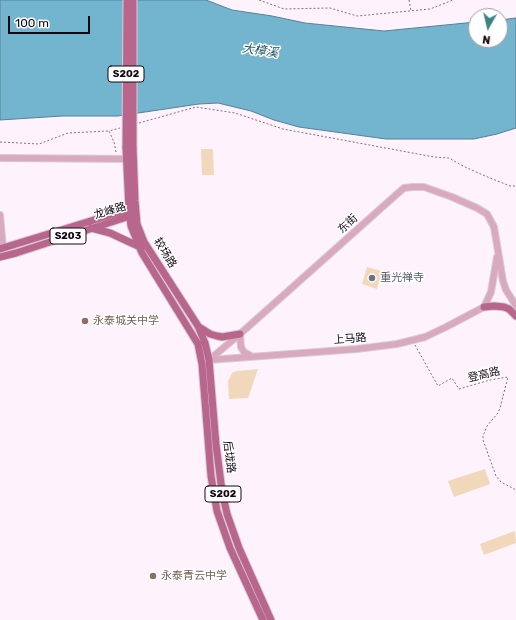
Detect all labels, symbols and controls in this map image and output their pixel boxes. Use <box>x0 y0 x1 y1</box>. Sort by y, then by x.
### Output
scale bar <box>10 8 92 34</box>
north arrow <box>468 8 508 48</box>
text: 100 m <box>15 16 49 30</box>
text: N <box>482 32 491 46</box>
water label: 大樟溪 <box>241 41 279 61</box>
road number: S202 <box>108 66 144 82</box>
street label: 龙峰路 <box>92 200 128 222</box>
street label: 东街 <box>335 212 361 236</box>
road number: S203 <box>50 228 86 244</box>
street label: 较场路 <box>151 235 179 271</box>
place label: 重光禅寺 <box>380 271 424 285</box>
marker: 重光禅寺 <box>367 273 377 283</box>
place label: 永泰城关中学 <box>93 314 159 328</box>
marker: 永泰城关中学 <box>80 316 90 326</box>
street label: 上马路 <box>333 331 367 347</box>
street label: 登高路 <box>466 365 502 385</box>
street label: 后垅路 <box>220 440 238 474</box>
road number: S202 <box>205 486 241 502</box>
place label: 永泰青云中学 <box>161 569 227 583</box>
marker: 永泰青云中学 <box>148 571 158 581</box>

